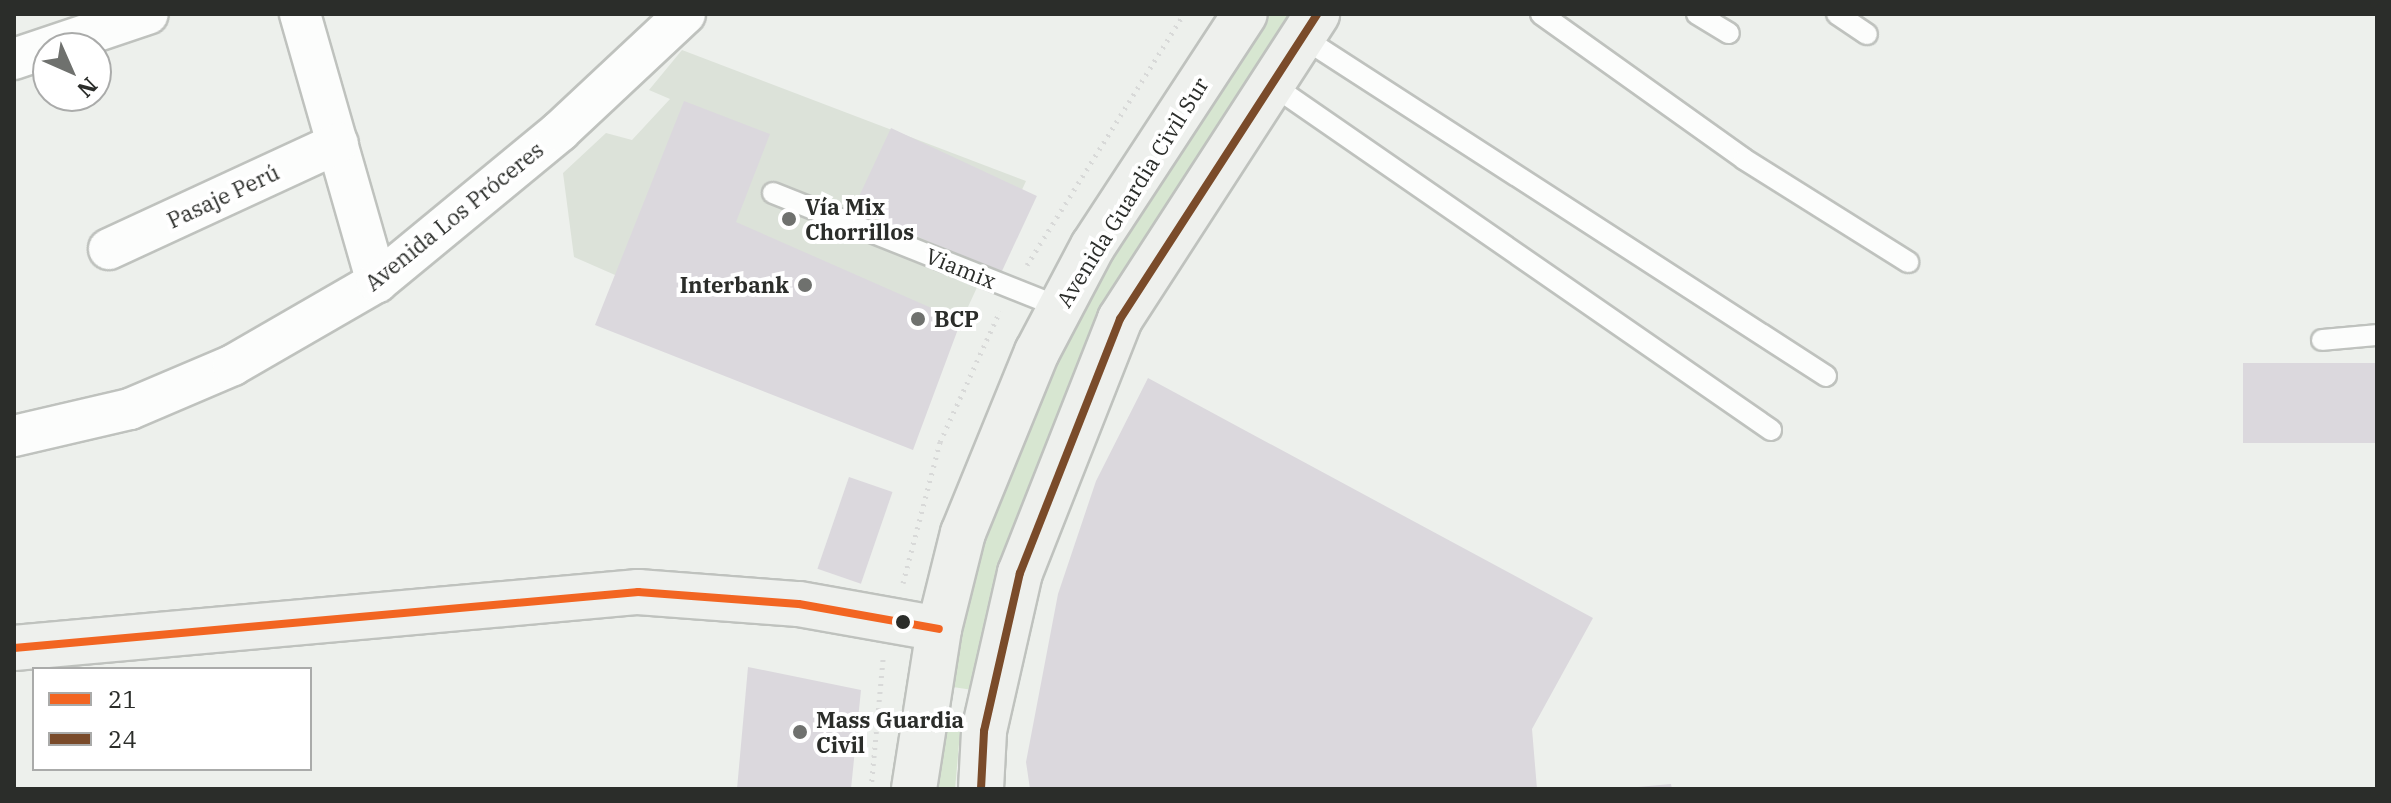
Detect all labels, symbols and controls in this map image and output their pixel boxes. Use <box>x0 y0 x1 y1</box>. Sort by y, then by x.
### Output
north arrow <box>32 32 112 112</box>
text: N <box>72 72 104 104</box>
street label: Avenida Guardia Civil Sur <box>1050 72 1214 312</box>
street label: Avenida Los Próceres <box>360 136 548 296</box>
street label: Pasaje Perú <box>163 159 283 233</box>
place label: Vía Mix Chorrillos <box>805 193 914 244</box>
marker: Vía Mix Chorrillos <box>780 210 798 228</box>
street label: Viamix <box>922 242 1000 294</box>
place label: Interbank <box>680 272 789 298</box>
marker: Interbank <box>796 276 814 294</box>
place label: BCP <box>934 306 979 332</box>
marker: BCP <box>909 310 927 328</box>
unlabelled marker <box>895 614 911 630</box>
legend <box>32 667 312 771</box>
text: 21 <box>108 683 137 715</box>
place label: Mass Guardia Civil <box>816 706 964 758</box>
text: 24 <box>108 723 137 755</box>
marker: Mass Guardia Civil <box>791 723 809 741</box>

